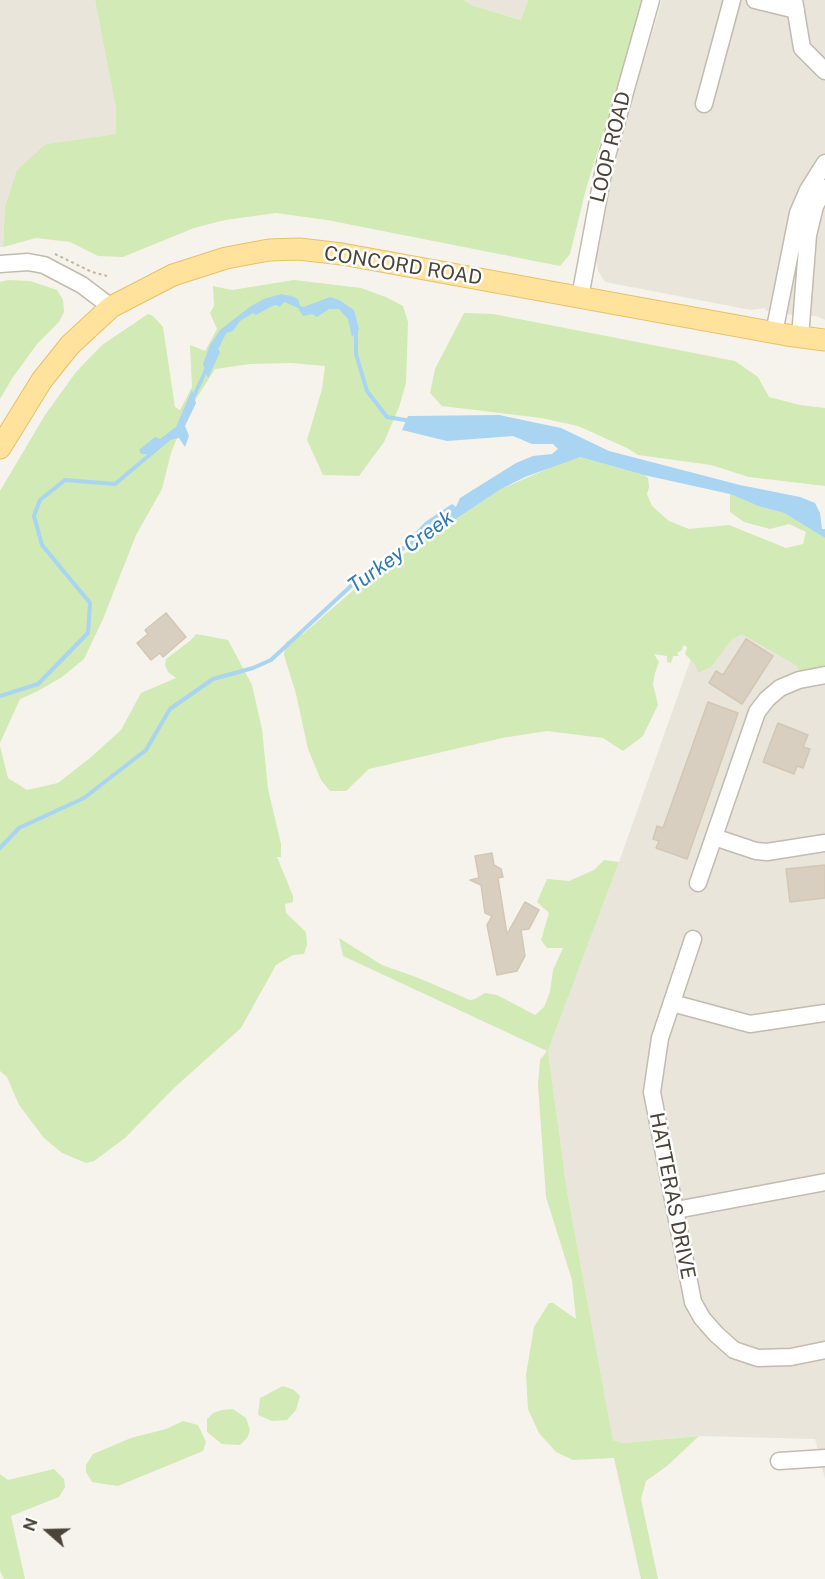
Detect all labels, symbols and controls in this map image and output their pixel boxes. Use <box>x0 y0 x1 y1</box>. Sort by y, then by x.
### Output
street label: LOOP ROAD <box>586 89 636 205</box>
street label: CONCORD ROAD <box>322 242 484 290</box>
water label: Turkey Creek <box>343 505 459 599</box>
street label: HATTERAS DRIVE <box>644 1111 700 1281</box>
north arrow <box>18 1501 78 1561</box>
text: N <box>20 1516 42 1534</box>

